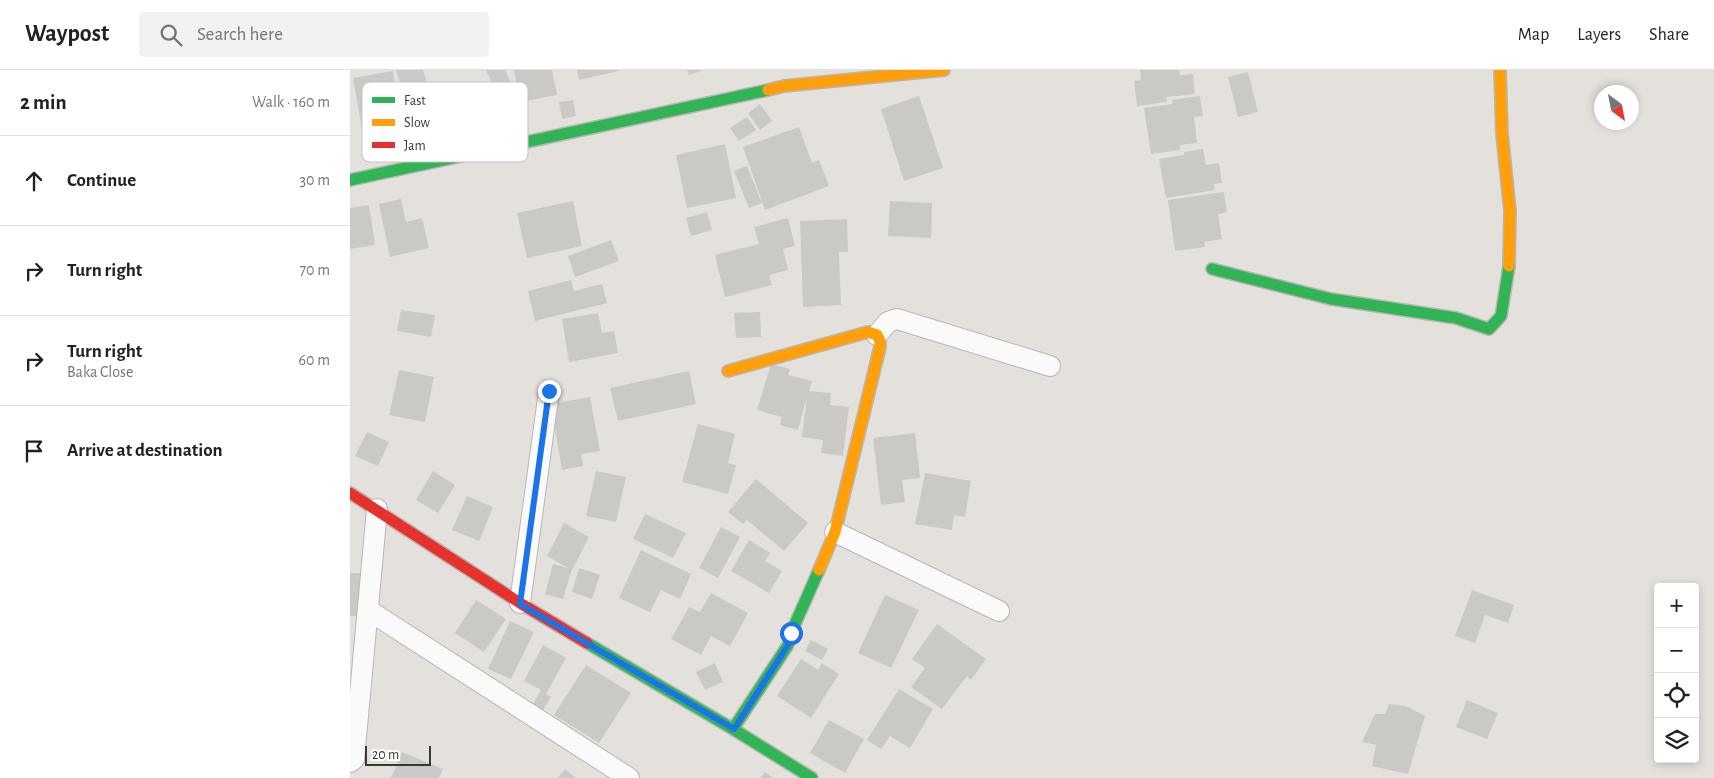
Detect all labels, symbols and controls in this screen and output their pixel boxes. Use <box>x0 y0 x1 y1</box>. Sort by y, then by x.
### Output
search box <box>139 12 489 57</box>
icon: search <box>157 21 185 49</box>
text: Waypost <box>25 22 109 46</box>
text: Search here <box>197 25 283 44</box>
text: Map <box>1518 26 1549 44</box>
text: Layers <box>1577 26 1621 44</box>
text: Share <box>1649 26 1689 44</box>
legend <box>362 82 528 162</box>
north arrow <box>1594 85 1639 130</box>
text: 2 min <box>20 92 67 113</box>
text: Walk · 160 m <box>252 94 330 110</box>
text: Fast <box>404 94 426 108</box>
text: Slow <box>404 116 431 130</box>
text: Jam <box>404 139 426 153</box>
icon: ahead <box>20 167 48 195</box>
text: Continue <box>67 171 136 190</box>
text: 30 m <box>300 172 330 188</box>
icon: right <box>20 257 48 285</box>
text: Turn right <box>67 261 142 280</box>
text: 70 m <box>299 262 330 278</box>
text: Turn right <box>67 342 142 361</box>
icon: right <box>20 347 48 375</box>
text: 60 m <box>299 352 330 368</box>
text: Baka Close <box>67 364 133 380</box>
route end <box>538 380 561 403</box>
icon: arrive <box>20 437 48 465</box>
text: Arrive at destination <box>67 441 223 460</box>
map controls <box>1654 583 1699 763</box>
button: + <box>1654 583 1699 628</box>
route start <box>780 622 803 645</box>
button: − <box>1654 628 1699 673</box>
button: locate <box>1654 673 1699 718</box>
button: layers <box>1654 718 1699 763</box>
scale bar <box>365 743 431 766</box>
text: 20 m <box>372 748 399 762</box>

